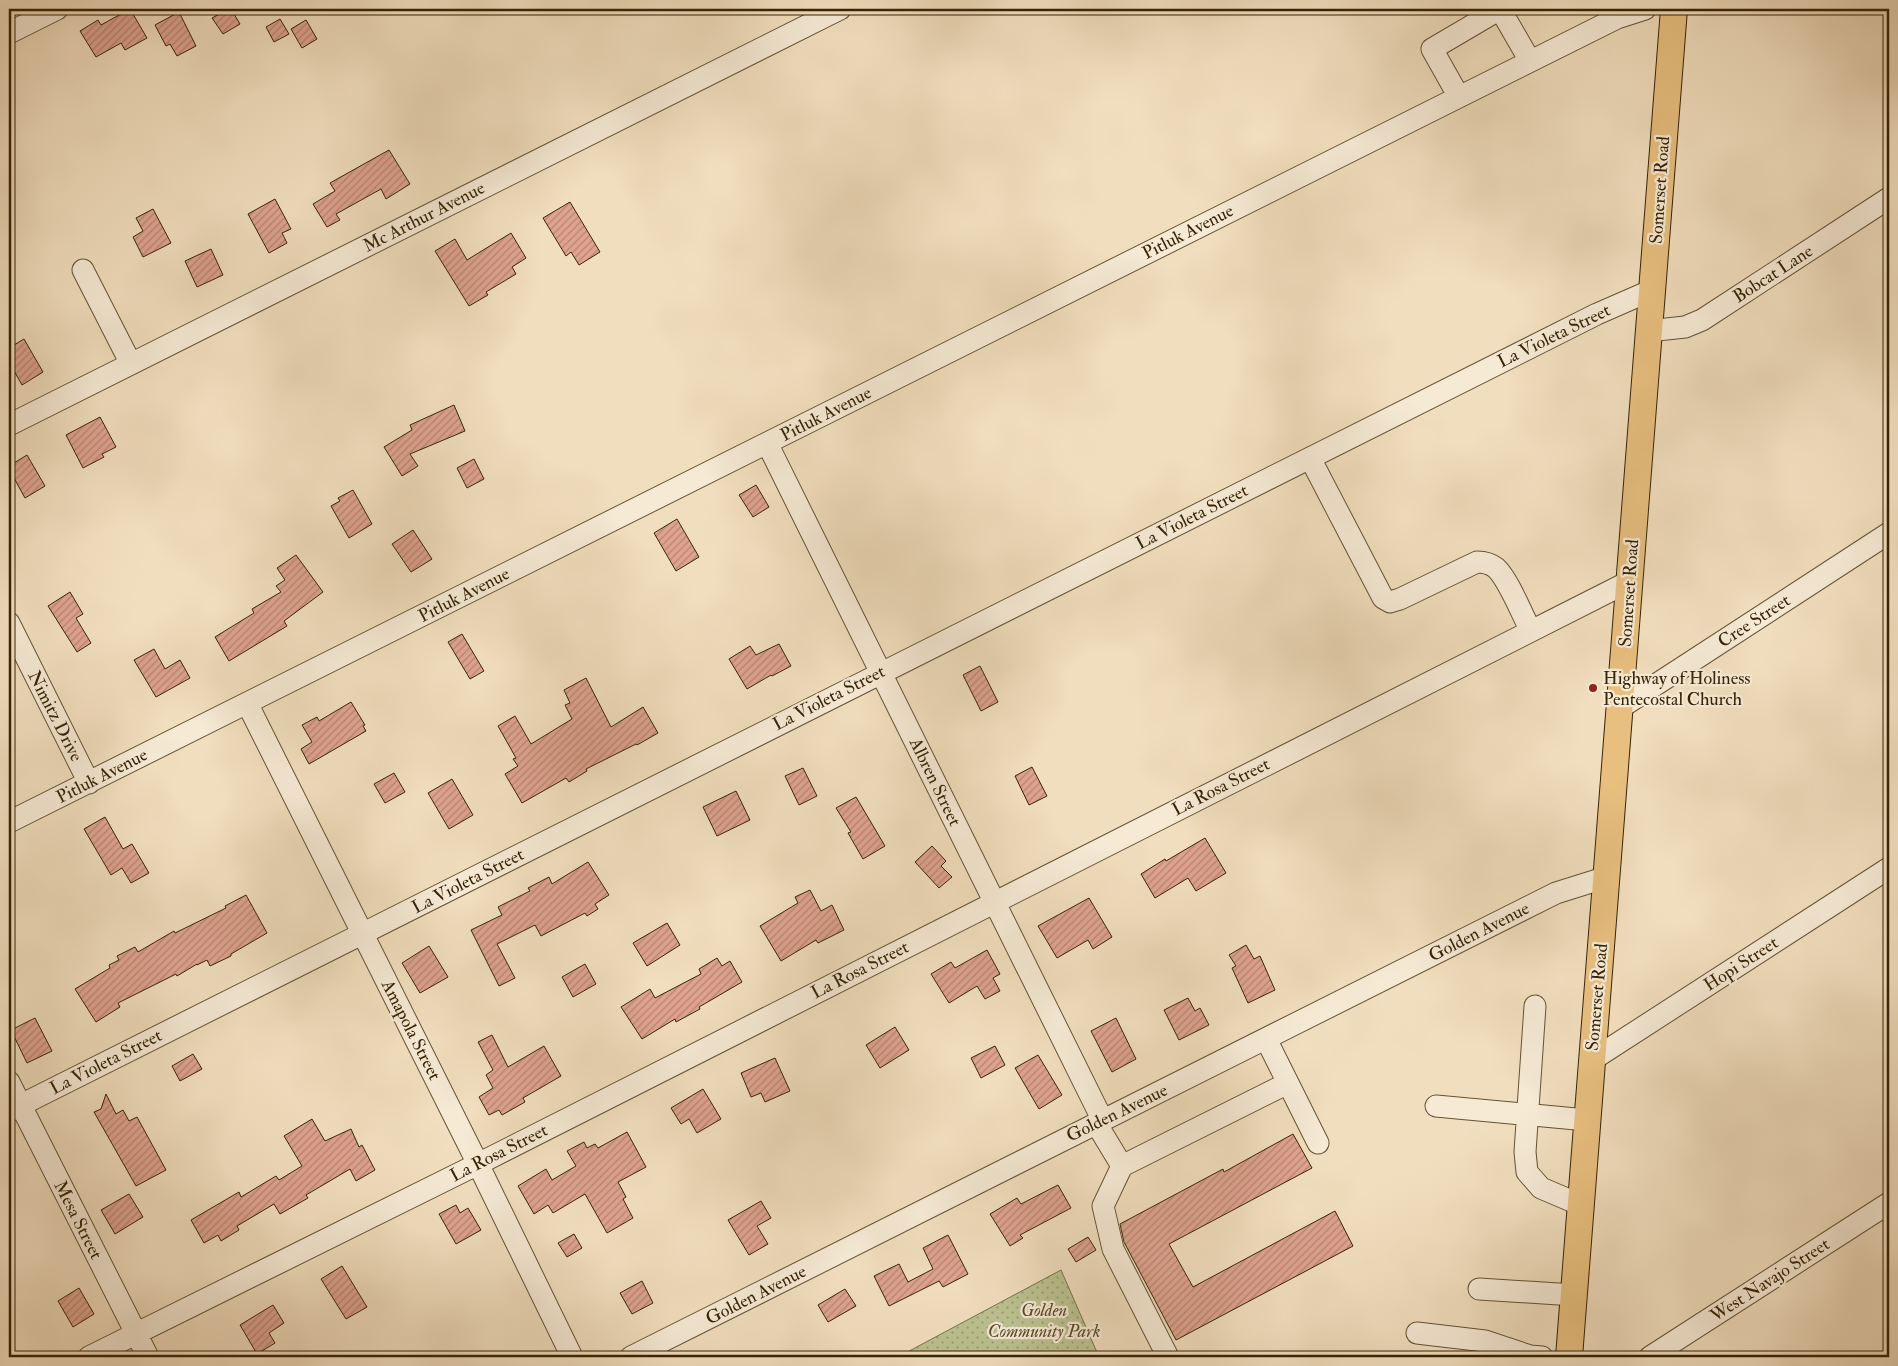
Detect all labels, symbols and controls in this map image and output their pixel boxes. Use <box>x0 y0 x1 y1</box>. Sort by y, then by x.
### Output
street label: Somerset Road <box>1645 135 1675 245</box>
street label: Mc Arthur Avenue <box>359 176 489 258</box>
street label: Pitluk Avenue <box>1139 199 1238 265</box>
street label: Bobcat Lane <box>1729 239 1818 308</box>
street label: La Violeta Street <box>1494 299 1614 373</box>
street label: Pitluk Avenue <box>777 381 876 447</box>
street label: La Violeta Street <box>1132 479 1252 555</box>
street label: Somerset Road <box>1614 538 1644 648</box>
street label: Pitluk Avenue <box>415 562 514 628</box>
street label: Cree Street <box>1713 589 1795 653</box>
street label: La Violeta Street <box>769 660 889 736</box>
street label: Nimitz Drive <box>22 667 88 766</box>
place label: Highway of Holiness Pentecostal Church <box>1603 667 1751 711</box>
marker: Highway of Holiness Pentecostal Church <box>1587 682 1599 694</box>
street label: Albren Street <box>903 733 966 830</box>
street label: Pitluk Avenue <box>53 743 152 809</box>
street label: La Rosa Street <box>1168 753 1274 821</box>
street label: La Violeta Street <box>408 843 528 919</box>
street label: Golden Avenue <box>1425 897 1534 967</box>
street label: Hopi Street <box>1699 931 1783 997</box>
street label: La Rosa Street <box>807 936 913 1004</box>
street label: Somerset Road <box>1581 942 1613 1052</box>
street label: Amapola Street <box>375 975 446 1084</box>
street label: La Violeta Street <box>46 1024 166 1100</box>
street label: Golden Avenue <box>1063 1078 1172 1147</box>
street label: La Rosa Street <box>446 1119 552 1187</box>
street label: Mesa Street <box>48 1177 108 1263</box>
street label: West Navajo Street <box>1705 1233 1834 1328</box>
street label: Golden Avenue <box>702 1260 811 1330</box>
park label: Golden Community Park <box>988 1299 1100 1343</box>

